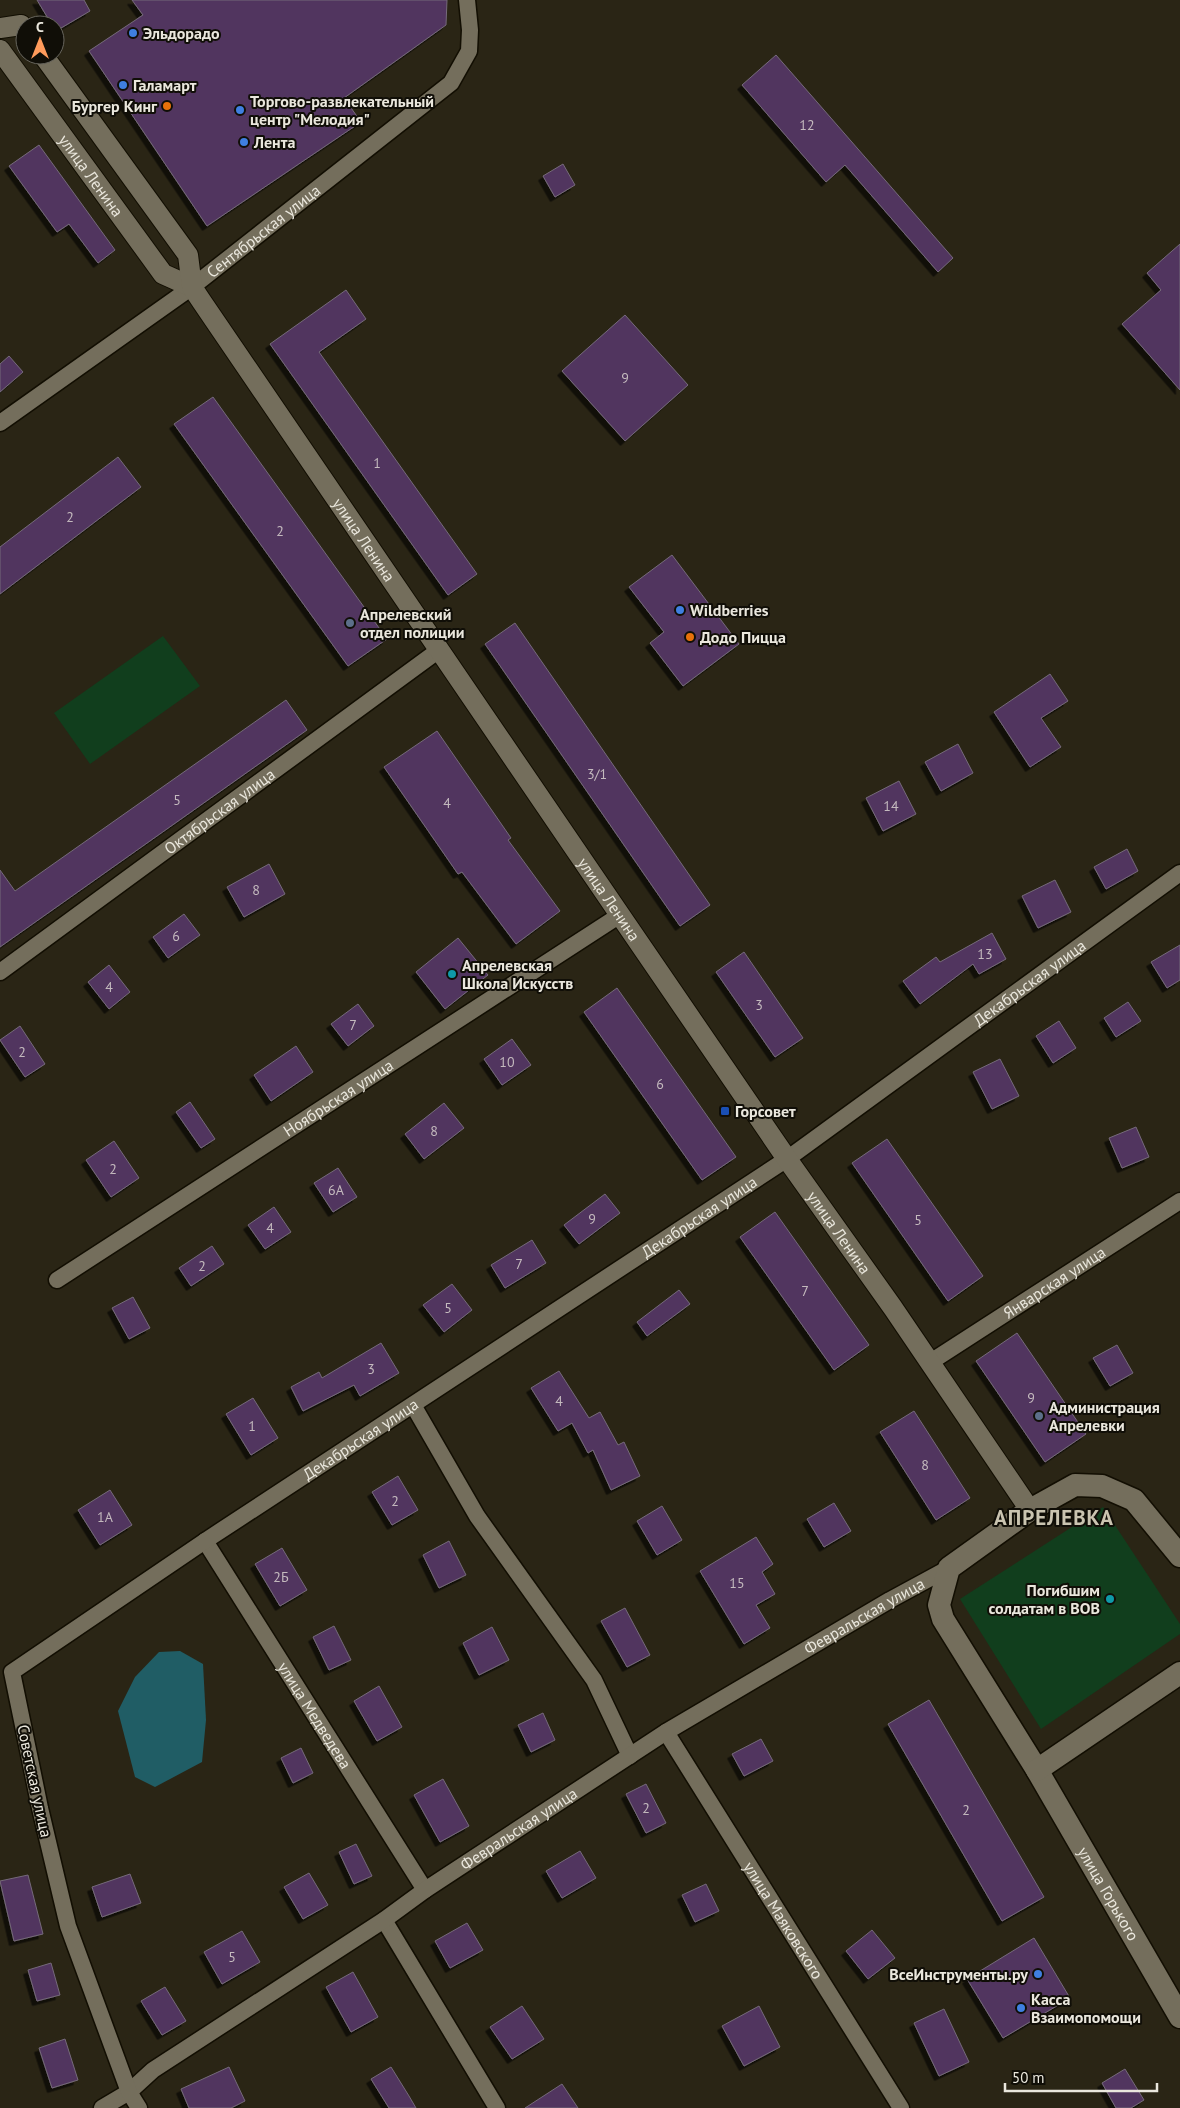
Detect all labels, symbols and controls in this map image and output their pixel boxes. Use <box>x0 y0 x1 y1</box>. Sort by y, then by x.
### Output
north arrow <box>15 15 65 65</box>
text: С <box>36 18 44 36</box>
place label: Эльдорадо <box>143 23 220 43</box>
marker: Эльдорадо <box>127 27 139 39</box>
place label: Галамарт <box>133 75 197 95</box>
marker: Галамарт <box>117 79 129 91</box>
place label: Торгово-развлекательный центр "Мелодия" <box>250 91 434 129</box>
place label: Бургер Кинг <box>72 96 158 116</box>
marker: Бургер Кинг <box>161 100 173 112</box>
marker: Торгово-развлекательный центр "Мелодия" <box>234 104 246 116</box>
house number: 12 <box>799 116 815 134</box>
street label: улица Ленина <box>55 130 128 220</box>
place label: Лента <box>253 132 295 152</box>
marker: Лента <box>238 136 250 148</box>
street label: Сентябрьская улица <box>202 180 324 282</box>
house number: 9 <box>621 369 629 387</box>
house number: 1 <box>373 454 381 472</box>
street label: улица Ленина <box>328 494 400 585</box>
house number: 2 <box>66 508 74 526</box>
house number: 2 <box>276 522 284 540</box>
place label: Wildberries <box>690 600 769 620</box>
place label: Апрелевский отдел полиции <box>360 604 464 642</box>
marker: Wildberries <box>674 604 686 616</box>
marker: Апрелевский отдел полиции <box>344 617 356 629</box>
place label: Додо Пицца <box>700 627 786 647</box>
marker: Додо Пицца <box>684 631 696 643</box>
street label: Октябрьская улица <box>160 764 279 858</box>
house number: 3/1 <box>587 765 607 783</box>
house number: 5 <box>173 791 181 809</box>
house number: 4 <box>443 794 451 812</box>
house number: 14 <box>883 797 899 815</box>
street label: улица Ленина <box>574 853 645 945</box>
house number: 8 <box>252 881 260 899</box>
house number: 6 <box>172 927 180 945</box>
street label: Декабрьская улица <box>969 935 1089 1030</box>
house number: 13 <box>977 945 993 963</box>
place label: Апрелевская Школа Искусств <box>462 955 573 993</box>
marker: Апрелевская Школа Искусств <box>446 968 458 980</box>
house number: 4 <box>105 978 113 996</box>
house number: 3 <box>755 996 763 1014</box>
house number: 7 <box>349 1016 357 1034</box>
house number: 2 <box>18 1043 26 1061</box>
house number: 10 <box>499 1053 515 1071</box>
street label: Ноябрьская улица <box>279 1055 397 1141</box>
house number: 6 <box>656 1075 664 1093</box>
place label: Горсовет <box>735 1101 796 1121</box>
marker: Горсовет <box>719 1105 731 1117</box>
house number: 8 <box>430 1122 438 1140</box>
house number: 2 <box>109 1160 117 1178</box>
street label: Декабрьская улица <box>637 1172 761 1262</box>
house number: 6А <box>328 1181 345 1199</box>
street label: улица Ленина <box>803 1187 875 1278</box>
house number: 9 <box>588 1210 596 1228</box>
house number: 5 <box>914 1211 922 1229</box>
house number: 4 <box>266 1219 274 1237</box>
street label: Январская улица <box>999 1242 1109 1323</box>
house number: 7 <box>515 1255 523 1273</box>
house number: 2 <box>198 1257 206 1275</box>
house number: 7 <box>801 1282 809 1300</box>
house number: 5 <box>444 1299 452 1317</box>
house number: 3 <box>367 1360 375 1378</box>
house number: 9 <box>1027 1389 1035 1407</box>
house number: 4 <box>555 1392 563 1410</box>
street label: Декабрьская улица <box>299 1394 422 1484</box>
place label: Администрация Апрелевки <box>1049 1397 1160 1435</box>
marker: Администрация Апрелевки <box>1033 1410 1045 1422</box>
house number: 1 <box>248 1417 256 1435</box>
house number: 8 <box>921 1456 929 1474</box>
house number: 2 <box>391 1492 399 1510</box>
district label: АПРЕЛЕВКА <box>994 1504 1114 1531</box>
house number: 1А <box>97 1508 114 1526</box>
house number: 2Б <box>273 1568 289 1586</box>
street label: Февральская улица <box>800 1573 928 1659</box>
house number: 15 <box>729 1574 745 1592</box>
place label: Погибшим солдатам в ВОВ <box>988 1580 1100 1618</box>
marker: Погибшим солдатам в ВОВ <box>1104 1593 1116 1605</box>
street label: улица Медведева <box>274 1658 356 1772</box>
street label: Советская улица <box>13 1723 57 1839</box>
street label: Февральская улица <box>456 1783 581 1874</box>
house number: 2 <box>642 1799 650 1817</box>
house number: 2 <box>962 1801 970 1819</box>
street label: улица Горького <box>1073 1843 1144 1944</box>
street label: улица Маяковского <box>739 1858 828 1983</box>
house number: 5 <box>228 1948 236 1966</box>
place label: ВсеИнструменты.ру <box>889 1964 1028 1984</box>
marker: ВсеИнструменты.ру <box>1032 1968 1044 1980</box>
place label: Касса Взаимопомощи <box>1031 1989 1141 2027</box>
marker: Касса Взаимопомощи <box>1015 2002 1027 2014</box>
scale bar <box>1005 2060 1158 2092</box>
text: 50 m <box>1012 2068 1045 2087</box>

